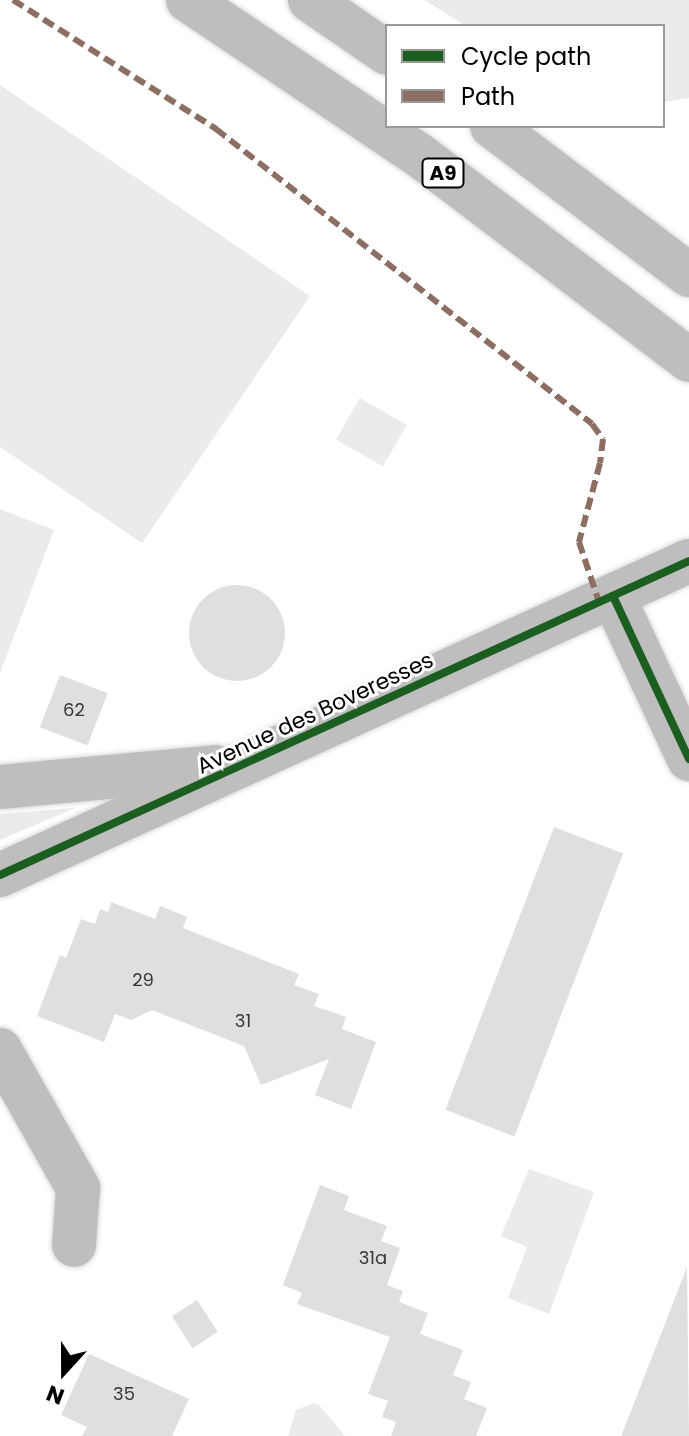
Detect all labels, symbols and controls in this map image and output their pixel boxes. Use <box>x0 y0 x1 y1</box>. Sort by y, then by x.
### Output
legend <box>385 24 665 128</box>
text: Cycle path <box>461 40 591 73</box>
text: Path <box>461 80 515 113</box>
road number: A9 <box>421 157 465 189</box>
street label: Avenue des Boveresses <box>193 647 437 779</box>
house number: 62 <box>63 699 85 721</box>
house number: 29 <box>132 969 154 991</box>
house number: 31 <box>235 1010 251 1032</box>
house number: 31a <box>359 1247 387 1269</box>
north arrow <box>24 1332 104 1412</box>
text: N <box>42 1377 69 1412</box>
house number: 35 <box>113 1383 135 1405</box>

